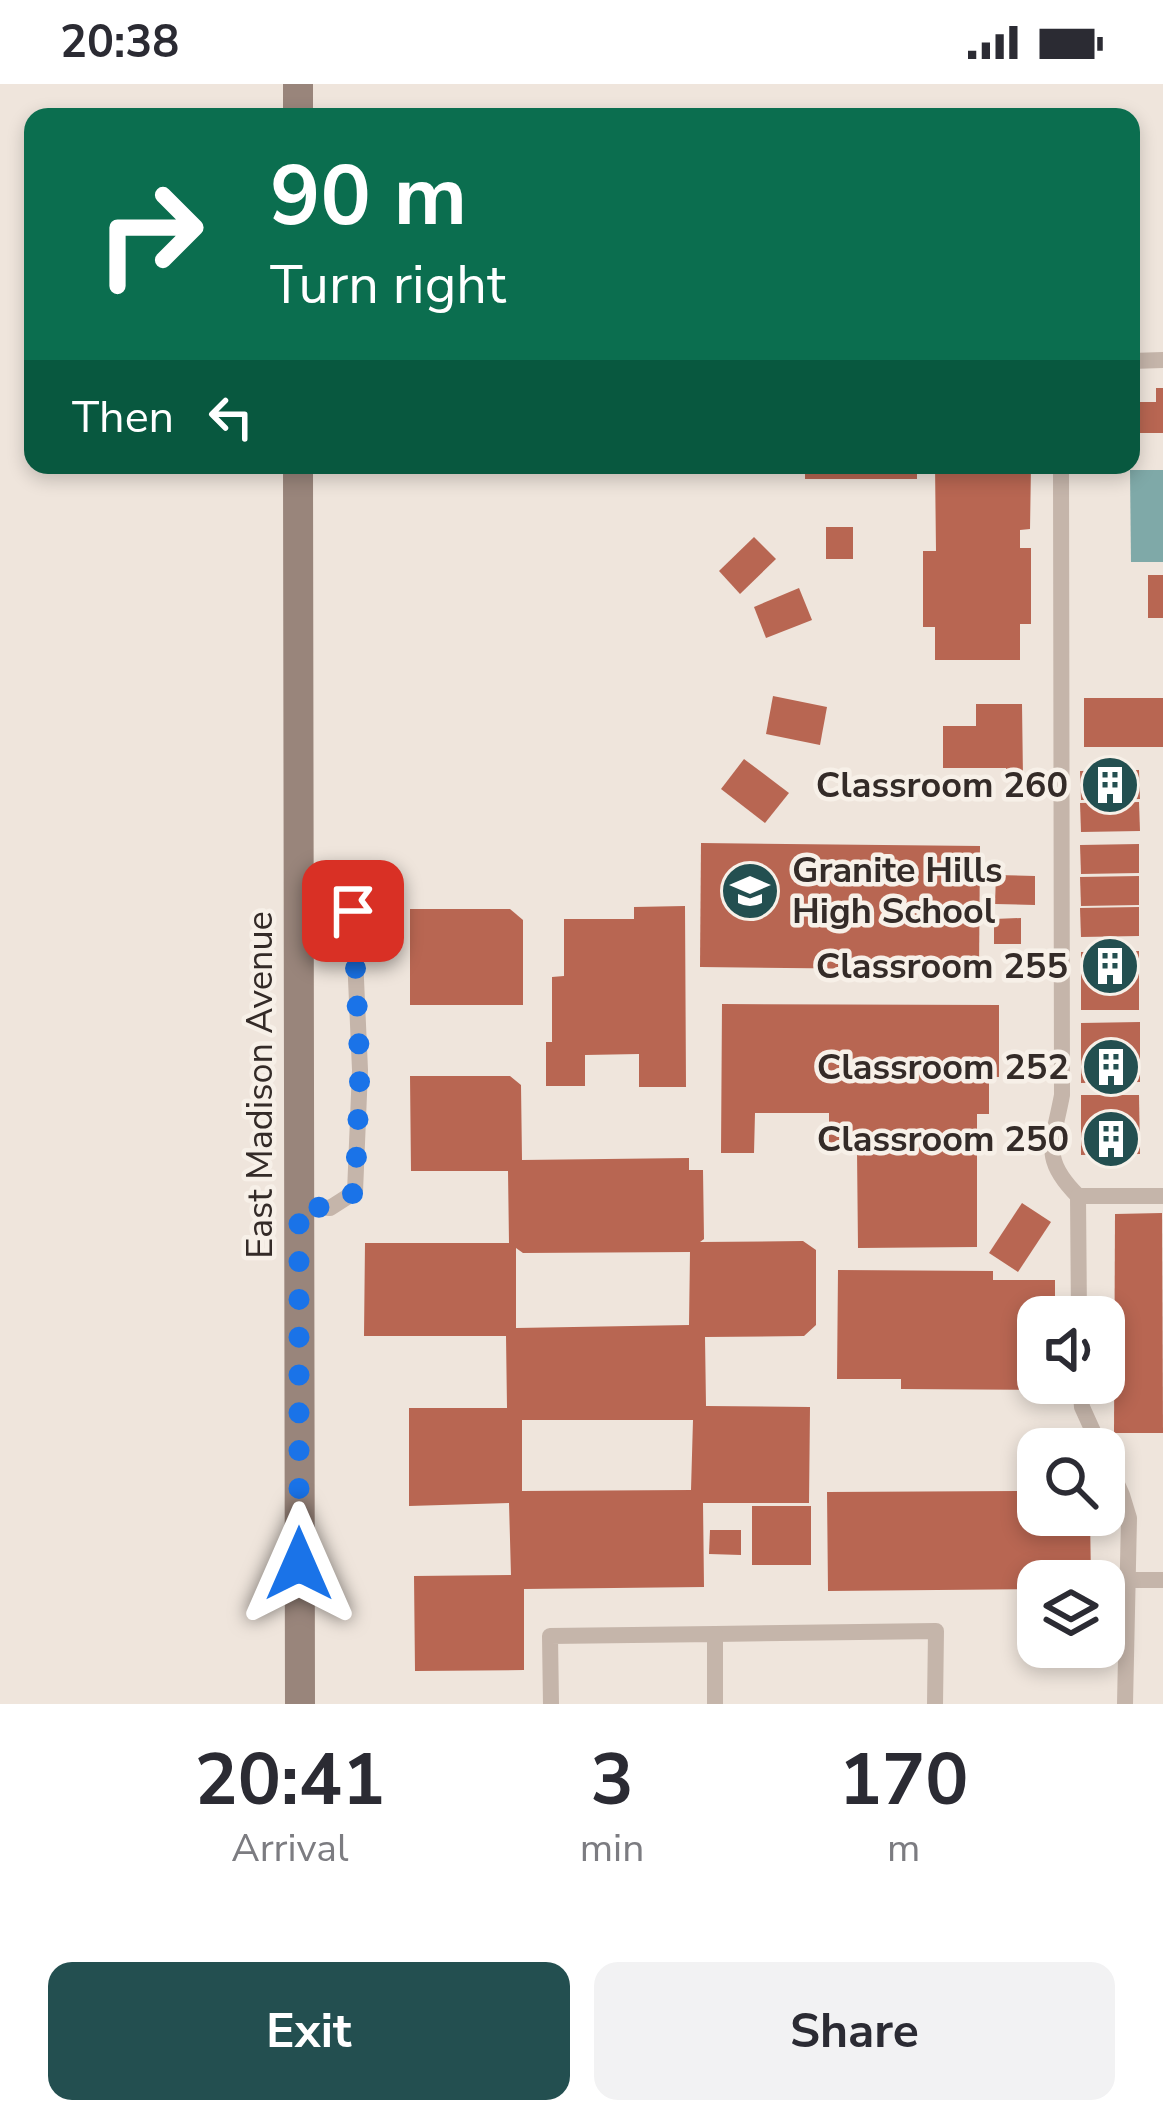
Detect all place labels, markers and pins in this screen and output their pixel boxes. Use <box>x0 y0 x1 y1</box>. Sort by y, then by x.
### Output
building icon: Classroom 260 <box>1079 754 1141 816</box>
place label: Classroom 260 <box>816 761 1068 810</box>
place label: Granite Hills High School <box>792 846 1003 936</box>
pin <box>302 860 404 962</box>
school or university icon: Granite Hills High School <box>719 860 781 922</box>
building icon: Classroom 255 <box>1079 935 1141 997</box>
place label: Classroom 255 <box>816 942 1068 991</box>
building icon: Classroom 252 <box>1080 1036 1142 1098</box>
place label: Classroom 252 <box>817 1043 1069 1092</box>
building icon: Classroom 250 <box>1080 1108 1142 1170</box>
place label: Classroom 250 <box>817 1115 1069 1164</box>

